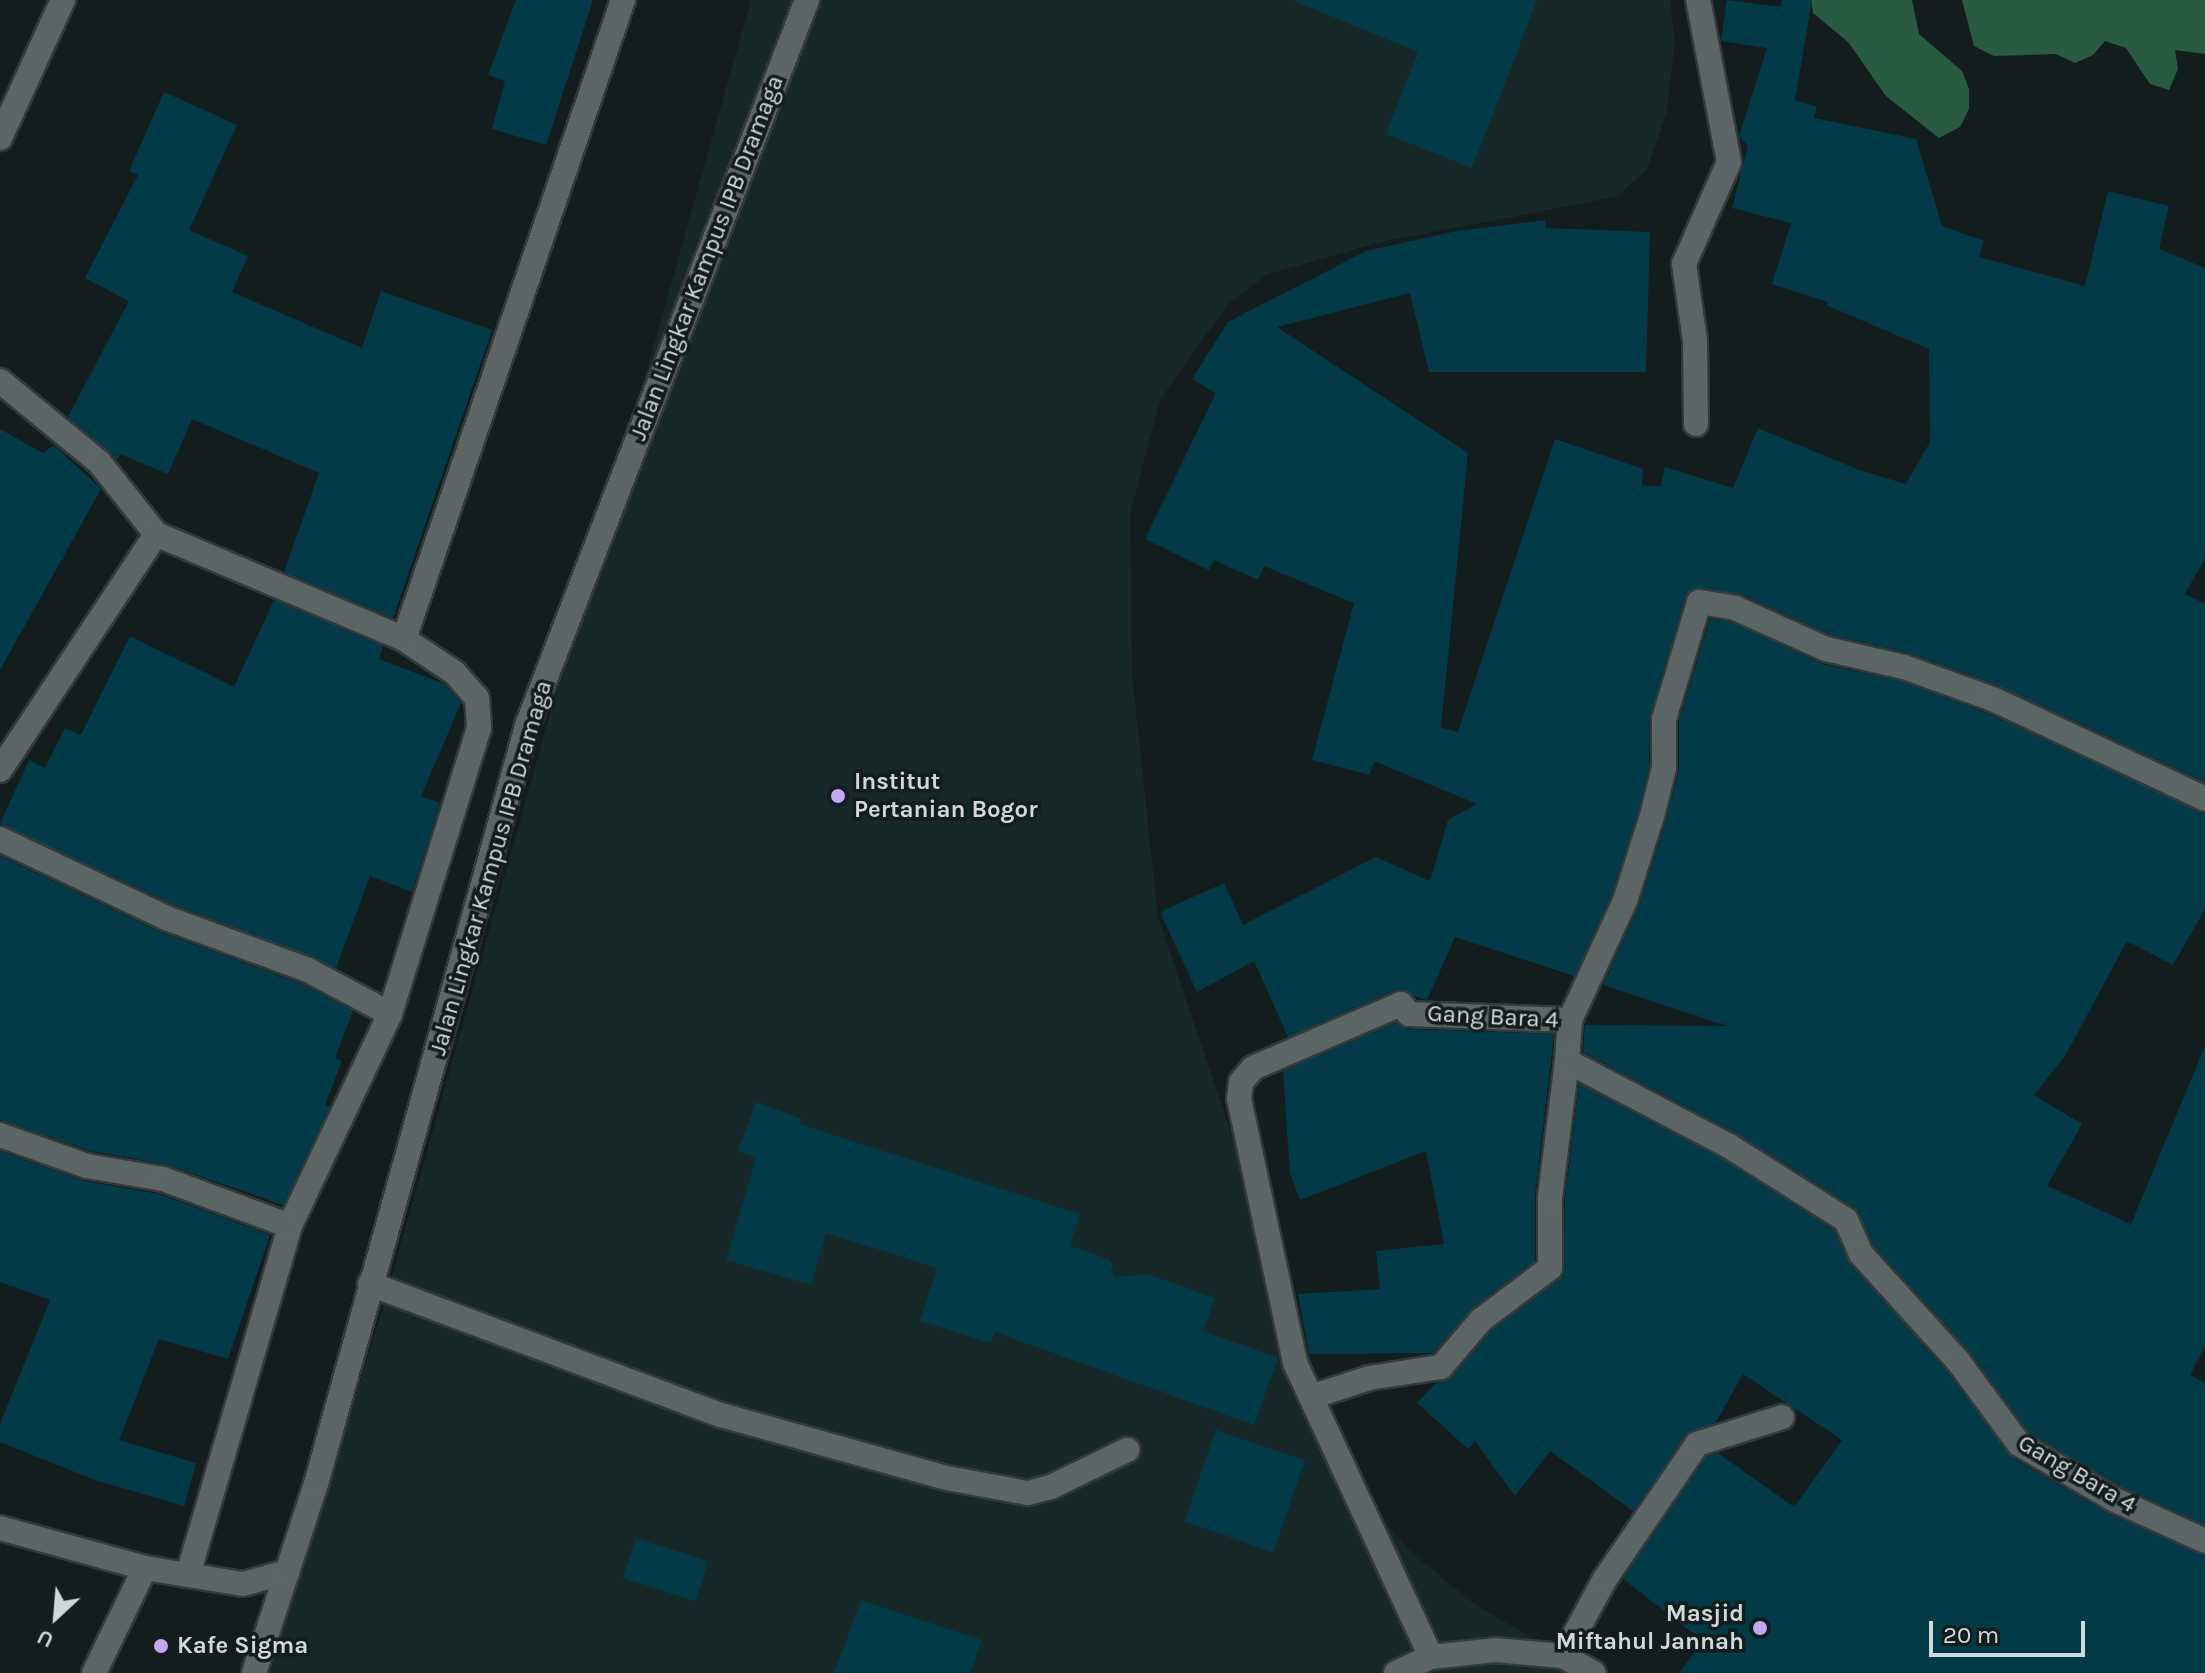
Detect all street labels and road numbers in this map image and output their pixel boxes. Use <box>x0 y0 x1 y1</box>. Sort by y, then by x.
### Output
street label: Jalan Lingkar Kampus IPB Dramaga <box>624 72 790 444</box>
street label: Jalan Lingkar Kampus IPB Dramaga <box>424 677 558 1059</box>
street label: Gang Bara 4 <box>1427 999 1559 1035</box>
street label: Gang Bara 4 <box>2013 1429 2141 1519</box>

